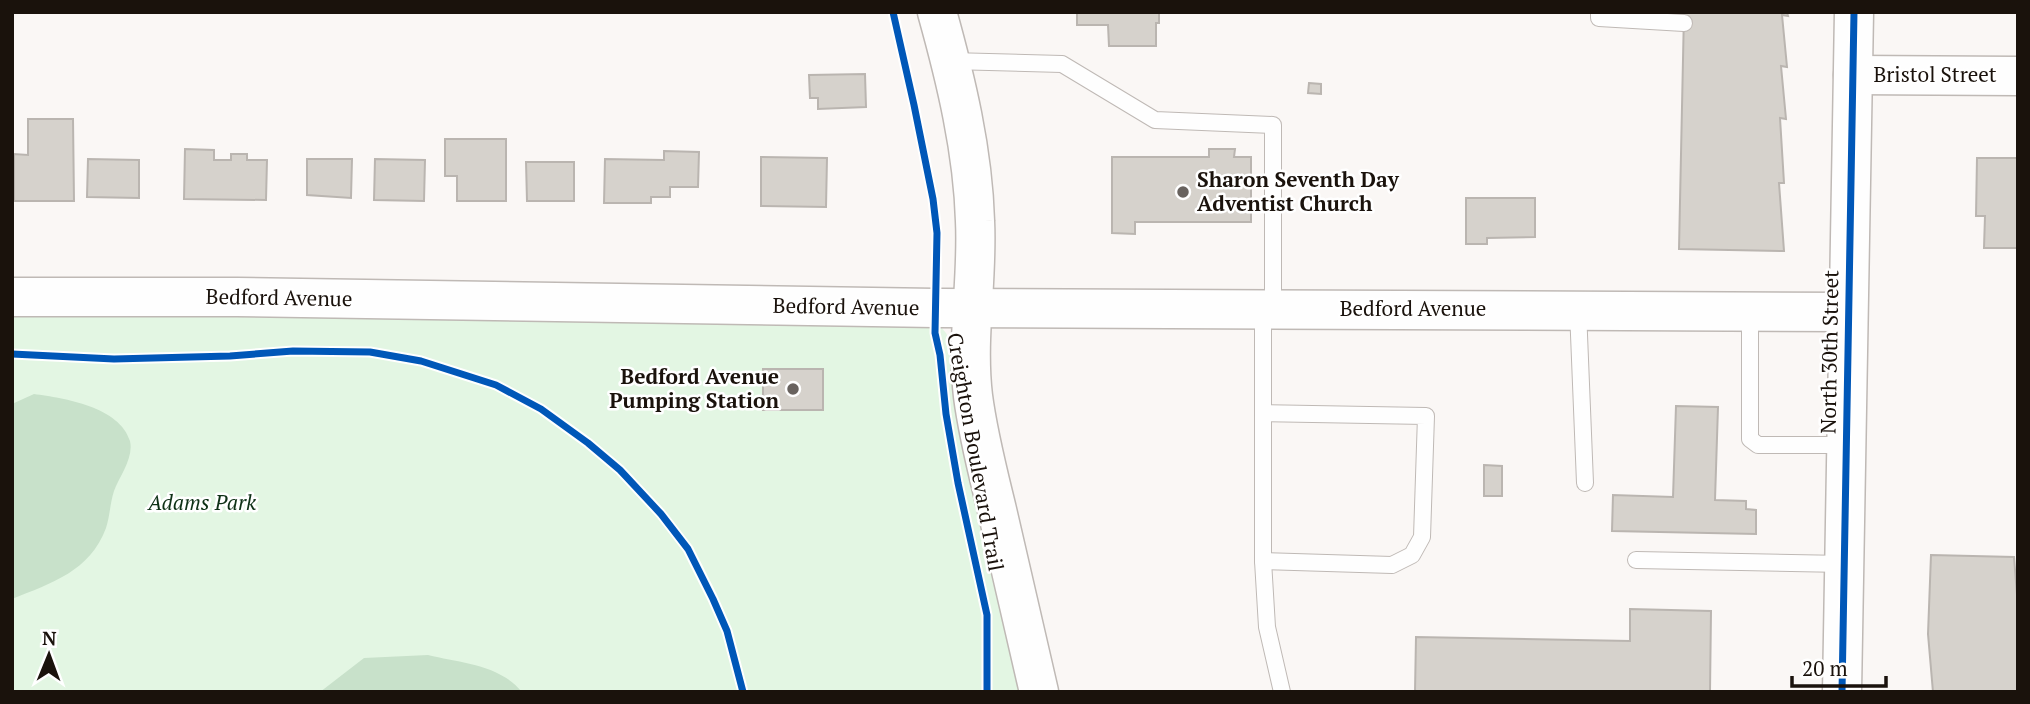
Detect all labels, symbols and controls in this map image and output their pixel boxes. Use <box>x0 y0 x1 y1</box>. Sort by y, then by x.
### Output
street label: Bristol Street <box>1873 60 1997 88</box>
place label: Sharon Seventh Day Adventist Church <box>1197 165 1400 217</box>
marker: Sharon Seventh Day Adventist Church <box>1175 184 1191 200</box>
street label: North 30th Street <box>1814 270 1844 434</box>
street label: Bedford Avenue <box>205 282 353 312</box>
street label: Bedford Avenue <box>772 291 920 321</box>
street label: Bedford Avenue <box>1340 294 1486 322</box>
street label: Creighton Boulevard Trail <box>941 330 1011 573</box>
place label: Bedford Avenue Pumping Station <box>609 362 779 414</box>
marker: Bedford Avenue Pumping Station <box>785 381 801 397</box>
park label: Adams Park <box>146 488 257 516</box>
north arrow <box>14 620 84 690</box>
text: N <box>42 625 57 650</box>
scale bar <box>1792 644 1886 688</box>
text: 20 m <box>1802 654 1848 682</box>

